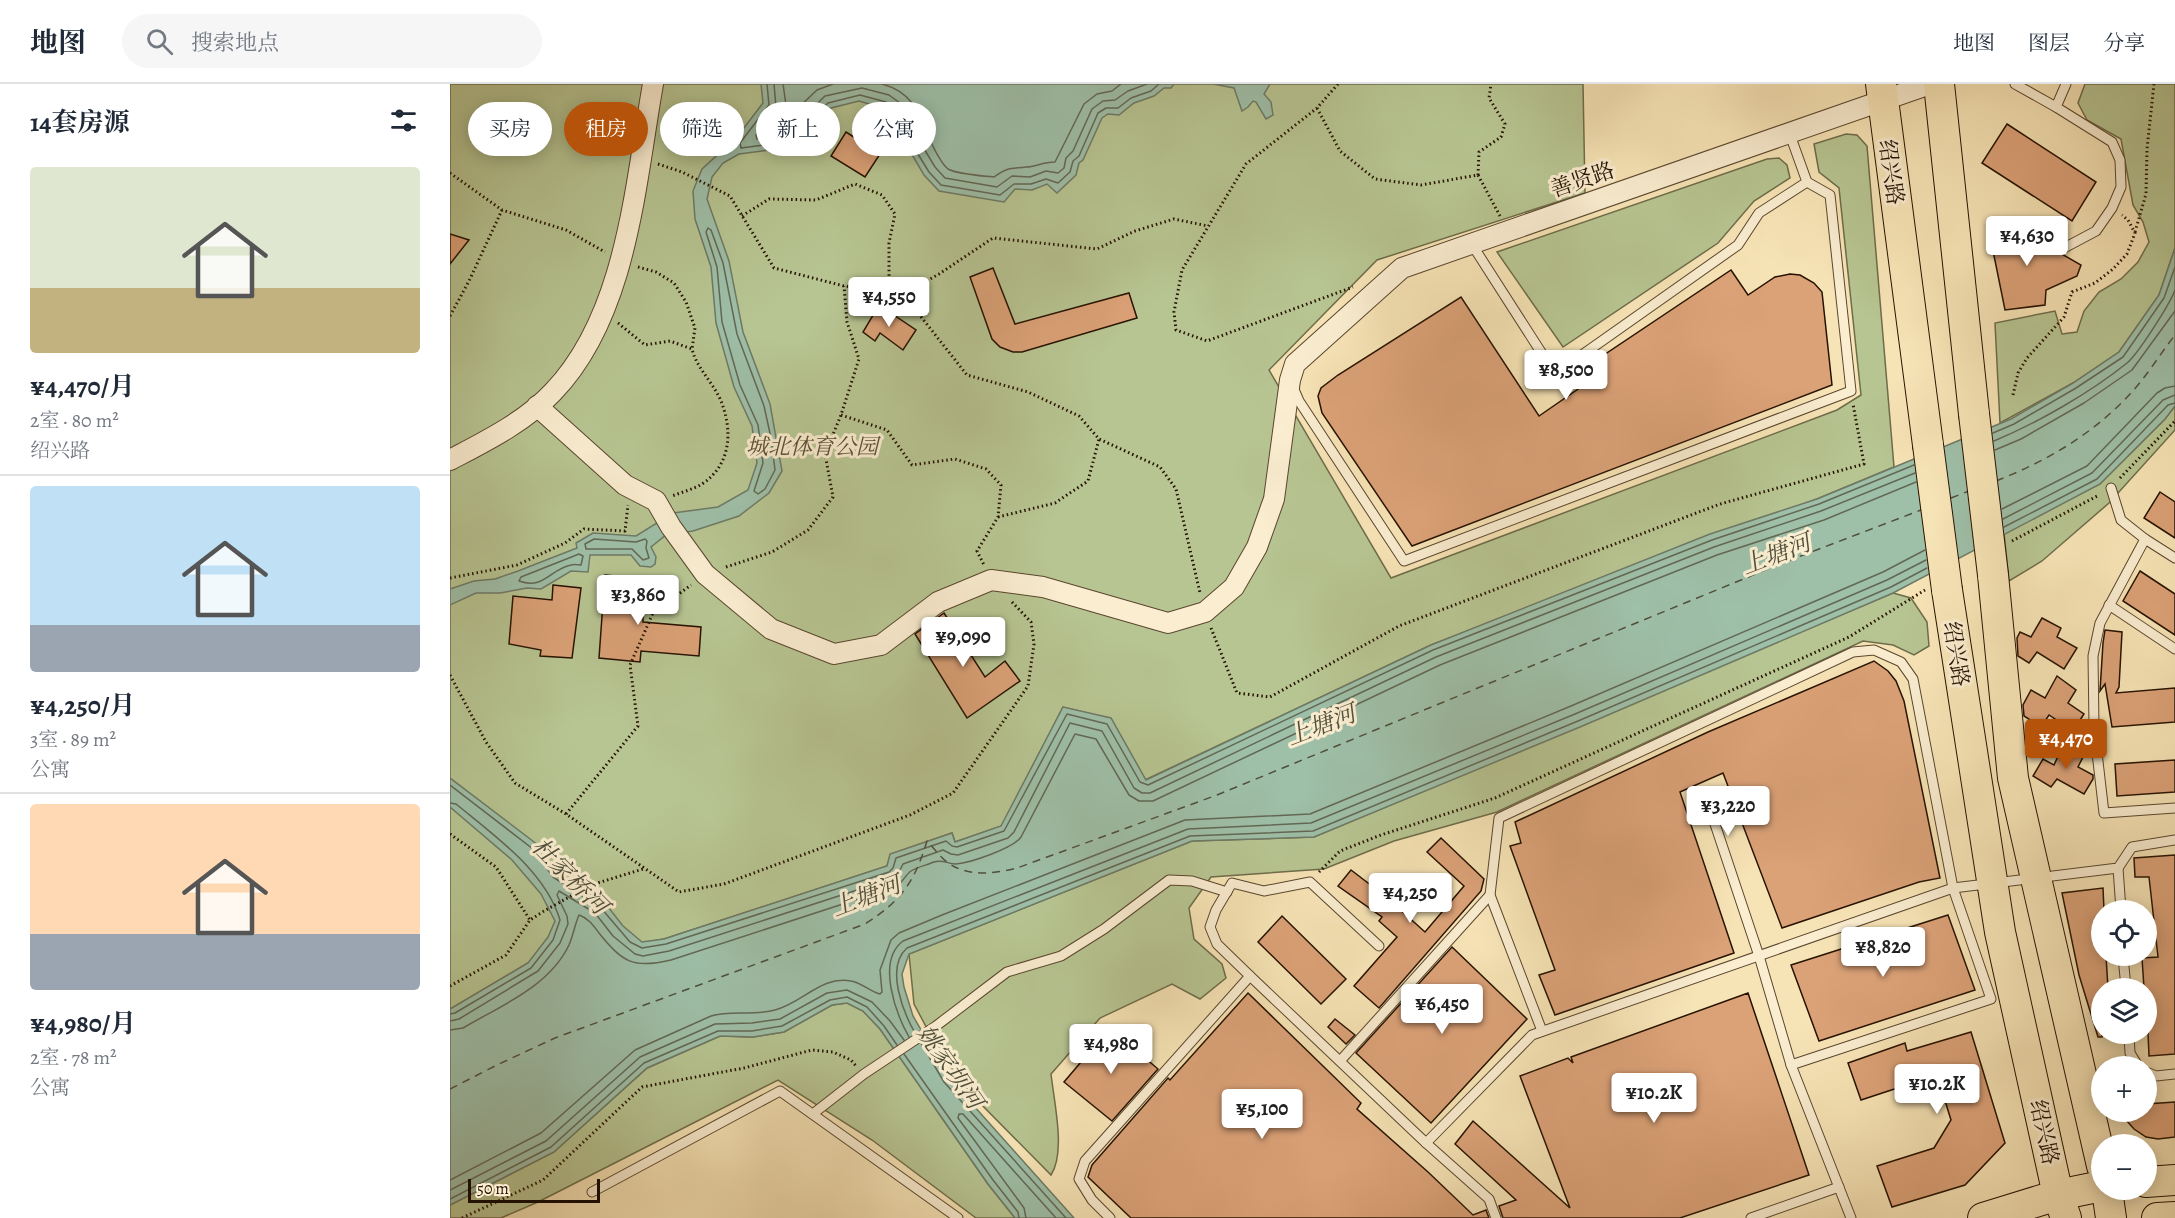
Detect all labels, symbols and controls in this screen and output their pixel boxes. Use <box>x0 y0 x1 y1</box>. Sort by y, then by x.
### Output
search box <box>122 14 542 68</box>
text: 地图 <box>30 24 86 62</box>
icon: search <box>143 25 176 58</box>
text: 搜索地点 <box>191 28 279 58</box>
text: 地图 <box>1953 29 1995 57</box>
text: 图层 <box>2028 29 2070 57</box>
text: 分享 <box>2103 29 2145 57</box>
chip: 买房 <box>468 102 552 156</box>
chip: 租房 <box>564 102 648 156</box>
chip: 筛选 <box>660 102 744 156</box>
chip: 新上 <box>756 102 840 156</box>
chip: 公寓 <box>852 102 936 156</box>
icon: filters <box>387 104 420 137</box>
text: 14套房源 <box>30 105 130 140</box>
street label: 绍兴路 <box>1872 137 1910 207</box>
street label: 善贤路 <box>1546 155 1618 205</box>
icon: home <box>171 206 279 314</box>
pin: ¥4,630 <box>1978 216 2076 267</box>
text: ¥4,630 <box>2000 222 2054 249</box>
pin: ¥4,550 <box>840 277 938 328</box>
text: ¥4,550 <box>862 283 916 310</box>
pin: ¥8,500 <box>1517 350 1615 401</box>
text: ¥8,500 <box>1538 356 1594 383</box>
text: ¥4,470/月 <box>30 369 135 404</box>
text: 2室 · 80 m² <box>30 407 119 434</box>
park label: 城北体育公园 <box>746 432 881 462</box>
text: 绍兴路 <box>30 437 90 464</box>
icon: home <box>171 525 279 633</box>
water label: 上塘河 <box>1737 525 1819 582</box>
pin: ¥3,860 <box>589 575 687 626</box>
text: ¥3,860 <box>611 581 665 608</box>
pin: ¥9,090 <box>914 617 1012 668</box>
street label: 绍兴路 <box>1936 619 1976 689</box>
text: ¥9,090 <box>935 623 991 650</box>
text: ¥4,250/月 <box>30 688 135 723</box>
water label: 上塘河 <box>1282 696 1364 753</box>
pin: ¥4,470 <box>2017 719 2115 770</box>
text: ¥4,470 <box>2039 725 2093 752</box>
text: 3室 · 89 m² <box>30 726 116 753</box>
text: 公寓 <box>30 756 70 783</box>
pin: ¥3,220 <box>1679 786 1777 837</box>
text: ¥3,220 <box>1701 792 1755 819</box>
water label: 杜家桥河 <box>525 831 618 924</box>
icon: home <box>171 843 279 951</box>
water label: 上塘河 <box>827 867 909 924</box>
pin: ¥4,250 <box>1361 873 1459 924</box>
text: ¥4,250 <box>1383 879 1437 906</box>
map controls <box>2091 900 2157 1200</box>
button: locate <box>2091 900 2157 966</box>
pin: ¥8,820 <box>1834 927 1932 978</box>
text: ¥8,820 <box>1855 933 1911 960</box>
button: layers <box>2091 978 2157 1044</box>
pin: ¥6,450 <box>1393 984 1491 1035</box>
text: ¥6,450 <box>1415 990 1469 1017</box>
text: ¥4,980/月 <box>30 1006 136 1041</box>
water label: 姚家坝河 <box>909 1019 993 1119</box>
pin: ¥4,980 <box>1062 1024 1160 1075</box>
text: ¥4,980 <box>1083 1030 1139 1057</box>
text: 2室 · 78 m² <box>30 1044 117 1071</box>
button: + <box>2091 1056 2157 1122</box>
pin: ¥10.2K <box>1888 1064 1986 1115</box>
text: ¥10.2K <box>1909 1070 1966 1097</box>
pin: ¥10.2K <box>1605 1073 1703 1124</box>
text: 公寓 <box>30 1074 70 1101</box>
text: ¥10.2K <box>1626 1079 1683 1106</box>
pin: ¥5,100 <box>1213 1089 1311 1140</box>
text: ¥5,100 <box>1236 1095 1288 1122</box>
street label: 绍兴路 <box>2022 1097 2066 1168</box>
button: − <box>2091 1134 2157 1200</box>
scale bar <box>468 1176 600 1204</box>
text: 50 m <box>477 1178 509 1200</box>

